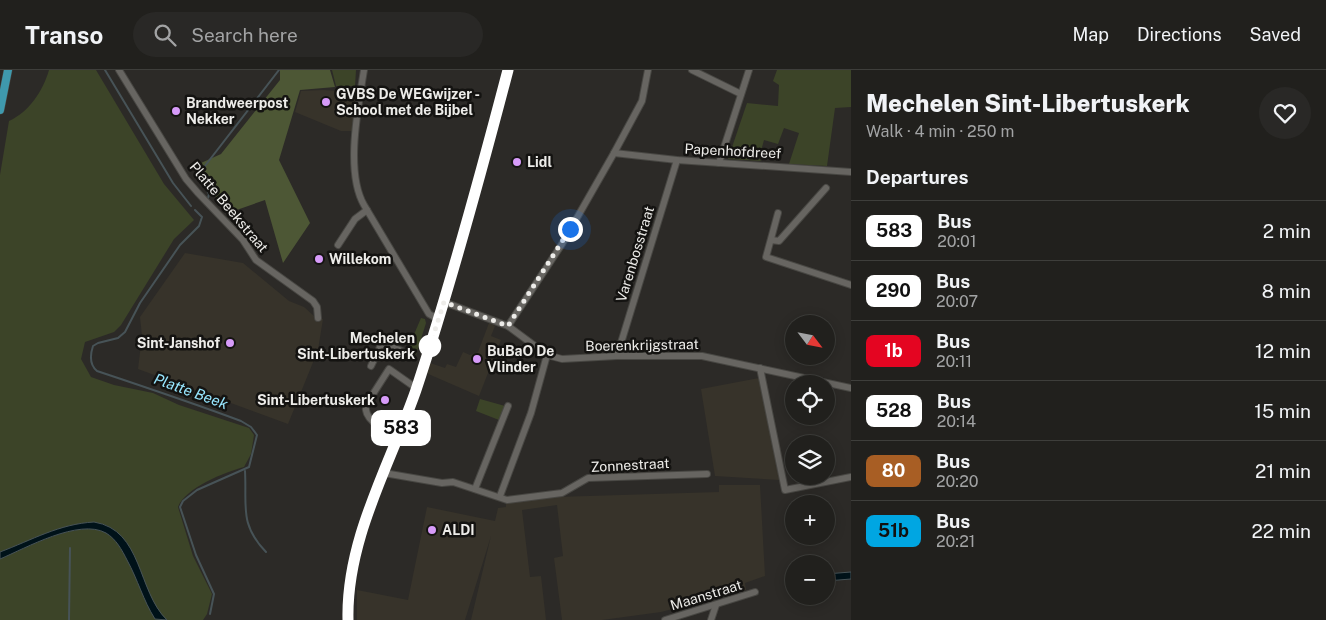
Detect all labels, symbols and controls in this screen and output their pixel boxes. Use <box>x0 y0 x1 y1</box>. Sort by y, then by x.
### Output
search box <box>133 12 483 57</box>
text: Transo <box>25 21 103 49</box>
icon: search <box>151 21 179 49</box>
text: Search here <box>191 24 298 46</box>
text: Map <box>1072 24 1109 45</box>
text: Directions <box>1137 24 1222 45</box>
text: Saved <box>1250 24 1301 45</box>
place label: GVBS De WEGwijzer - School met de Bijbel <box>336 86 480 118</box>
button: heart <box>1259 87 1311 139</box>
text: Mechelen Sint-Libertuskerk <box>866 89 1190 117</box>
place label: Brandweerpost Nekker <box>186 95 289 127</box>
marker: GVBS De WEGwijzer - School met de Bijbel <box>320 96 332 108</box>
marker: Brandweerpost Nekker <box>170 105 182 117</box>
text: Walk · 4 min · 250 m <box>866 122 1014 141</box>
street label: Papenhofdreef <box>684 140 782 162</box>
place label: Lidl <box>527 154 552 170</box>
marker: Lidl <box>511 156 523 168</box>
street label: Platte Beekstraat <box>187 159 271 255</box>
text: Departures <box>866 166 969 188</box>
street label: Varenbosstraat <box>613 204 657 304</box>
text: Bus <box>937 210 971 232</box>
your location <box>558 217 583 242</box>
text: 583 <box>876 220 912 241</box>
text: 2 min <box>1263 220 1311 242</box>
text: 20:01 <box>937 232 976 251</box>
place label: Willekom <box>329 251 391 267</box>
marker: Willekom <box>313 253 325 265</box>
text: Bus <box>936 270 970 292</box>
text: 290 <box>876 280 911 301</box>
text: 8 min <box>1262 280 1311 302</box>
text: 20:07 <box>936 292 978 311</box>
north arrow <box>785 315 835 365</box>
map controls <box>785 315 835 605</box>
place label: Mechelen Sint-Libertuskerk <box>297 330 415 362</box>
text: Bus <box>936 330 970 352</box>
place label: Sint-Janshof <box>137 335 220 351</box>
marker: Mechelen Sint-Libertuskerk <box>419 335 441 357</box>
street label: Boerenkrijgstraat <box>585 336 699 354</box>
marker: Sint-Janshof <box>224 337 236 349</box>
text: 1b <box>884 340 903 361</box>
text: 12 min <box>1255 340 1311 362</box>
place label: BuBaO De Vlinder <box>487 343 554 375</box>
text: 20:11 <box>936 352 972 371</box>
marker: BuBaO De Vlinder <box>471 353 483 365</box>
water label: Platte Beek <box>152 370 231 413</box>
button: locate <box>785 375 835 425</box>
text: Bus <box>937 390 971 412</box>
place label: Sint-Libertuskerk <box>257 392 375 408</box>
marker: Sint-Libertuskerk <box>379 394 391 406</box>
text: 528 <box>876 400 912 421</box>
text: 15 min <box>1254 400 1311 422</box>
line badge: 583 <box>372 412 430 444</box>
text: 20:14 <box>937 412 976 431</box>
text: 583 <box>383 417 419 438</box>
button: layers <box>785 435 835 485</box>
text: Bus <box>936 450 970 472</box>
street label: Zonnestraat <box>590 455 670 475</box>
text: 80 <box>882 460 905 481</box>
text: 21 min <box>1255 460 1311 482</box>
text: 20:20 <box>936 472 979 491</box>
button: + <box>785 495 835 545</box>
text: Bus <box>936 510 970 532</box>
text: 51b <box>878 520 909 541</box>
text: 22 min <box>1252 520 1311 542</box>
place label: ALDI <box>442 522 475 538</box>
marker: ALDI <box>426 524 438 536</box>
text: 20:21 <box>936 532 975 551</box>
button: − <box>785 555 835 605</box>
street label: Maanstraat <box>668 577 744 613</box>

